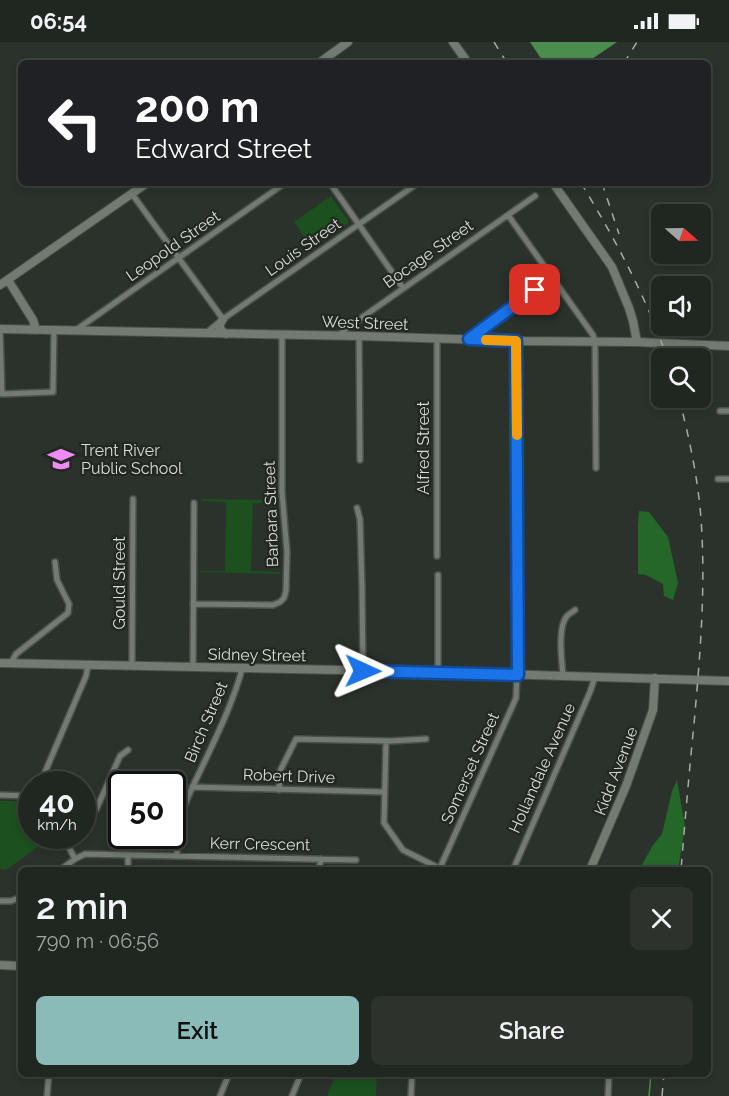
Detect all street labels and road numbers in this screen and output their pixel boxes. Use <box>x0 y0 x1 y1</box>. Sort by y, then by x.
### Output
street label: Leopold Street <box>122 206 224 285</box>
street label: Louis Street <box>262 214 345 280</box>
street label: Bocage Street <box>379 216 477 292</box>
street label: West Street <box>321 312 409 334</box>
street label: Alfred Street <box>414 401 433 495</box>
street label: Barbara Street <box>260 460 282 567</box>
street label: Gould Street <box>110 536 129 630</box>
street label: Sidney Street <box>208 645 307 665</box>
street label: Birch Street <box>180 678 232 765</box>
street label: Hollandale Avenue <box>505 700 579 836</box>
street label: Somerset Street <box>437 709 503 827</box>
street label: Kidd Avenue <box>590 724 642 818</box>
street label: Robert Drive <box>243 765 335 787</box>
street label: Kerr Crescent <box>210 834 311 854</box>

